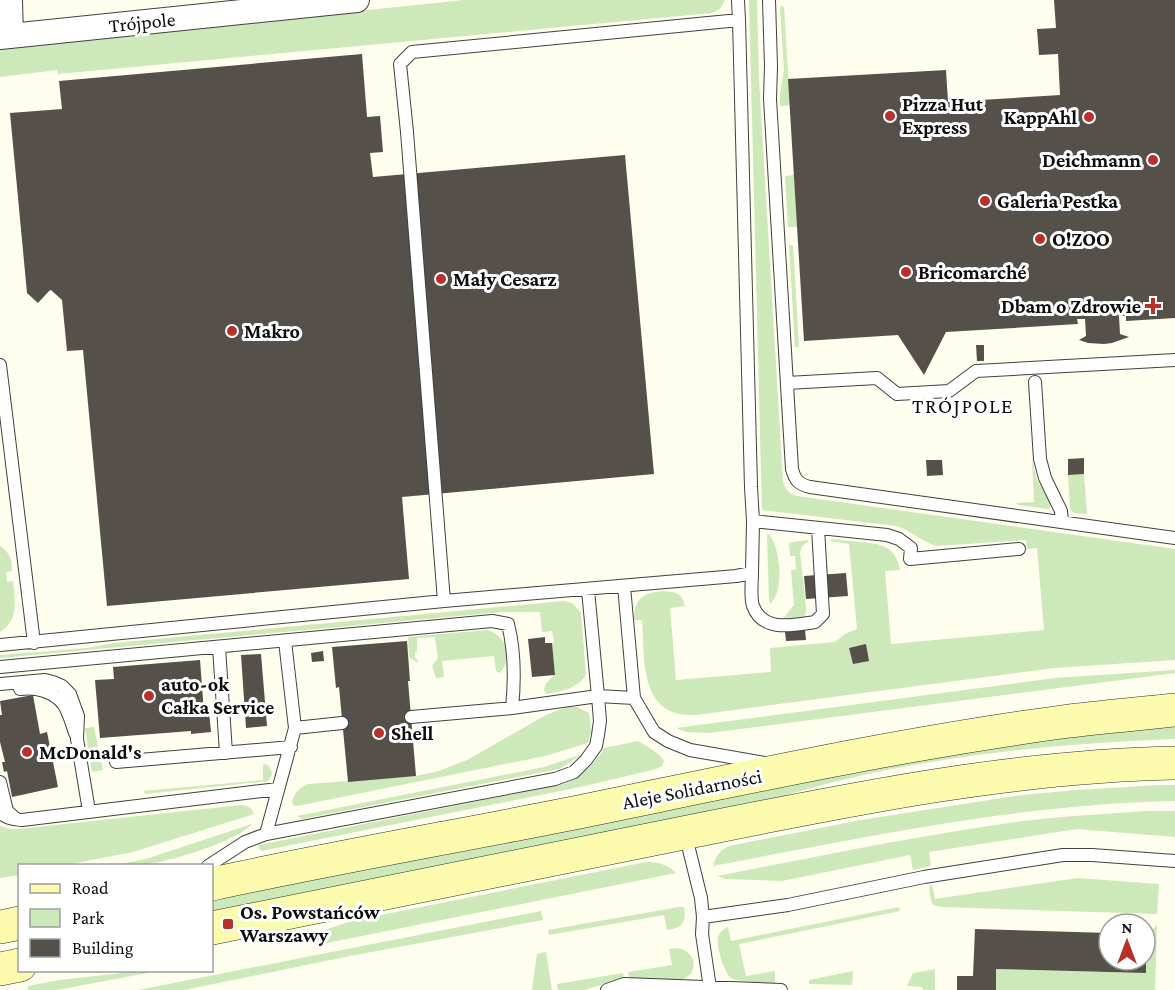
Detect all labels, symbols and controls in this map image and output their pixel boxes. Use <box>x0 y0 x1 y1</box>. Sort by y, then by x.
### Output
street label: Trójpole <box>108 8 177 37</box>
place label: Pizza Hut Express <box>902 93 984 138</box>
place label: KappAhl <box>1003 106 1077 128</box>
marker: Pizza Hut Express <box>883 109 897 123</box>
marker: KappAhl <box>1082 110 1096 124</box>
place label: Deichmann <box>1042 149 1142 171</box>
marker: Deichmann <box>1146 153 1160 167</box>
place label: Galeria Pestka <box>997 190 1118 212</box>
marker: Galeria Pestka <box>978 194 992 208</box>
place label: O!ZOO <box>1052 228 1110 250</box>
marker: O!ZOO <box>1033 232 1047 246</box>
place label: Bricomarché <box>918 261 1027 283</box>
marker: Bricomarché <box>899 265 913 279</box>
place label: Mały Cesarz <box>453 268 556 290</box>
marker: Mały Cesarz <box>434 272 448 286</box>
place label: Dbam o Zdrowie <box>1001 295 1141 317</box>
marker: Dbam o Zdrowie <box>1146 299 1160 313</box>
place label: Makro <box>244 320 300 342</box>
marker: Makro <box>225 324 239 338</box>
district label: TRÓJPOLE <box>912 394 1014 418</box>
place label: auto-ok Całka Service <box>161 673 274 718</box>
marker: auto-ok Całka Service <box>142 689 156 703</box>
place label: Shell <box>391 722 434 744</box>
marker: Shell <box>372 726 386 740</box>
place label: McDonald's <box>39 741 141 763</box>
marker: McDonald's <box>20 745 34 759</box>
street label: Aleje Solidarności <box>620 765 764 814</box>
legend <box>18 864 213 972</box>
text: Road <box>72 878 109 898</box>
place label: Os. Powstańców Warszawy <box>239 901 381 946</box>
text: Park <box>72 908 104 928</box>
north arrow <box>1097 912 1157 972</box>
marker: Os. Powstańców Warszawy <box>221 917 235 931</box>
text: N <box>1122 919 1133 936</box>
text: Building <box>72 938 134 958</box>

